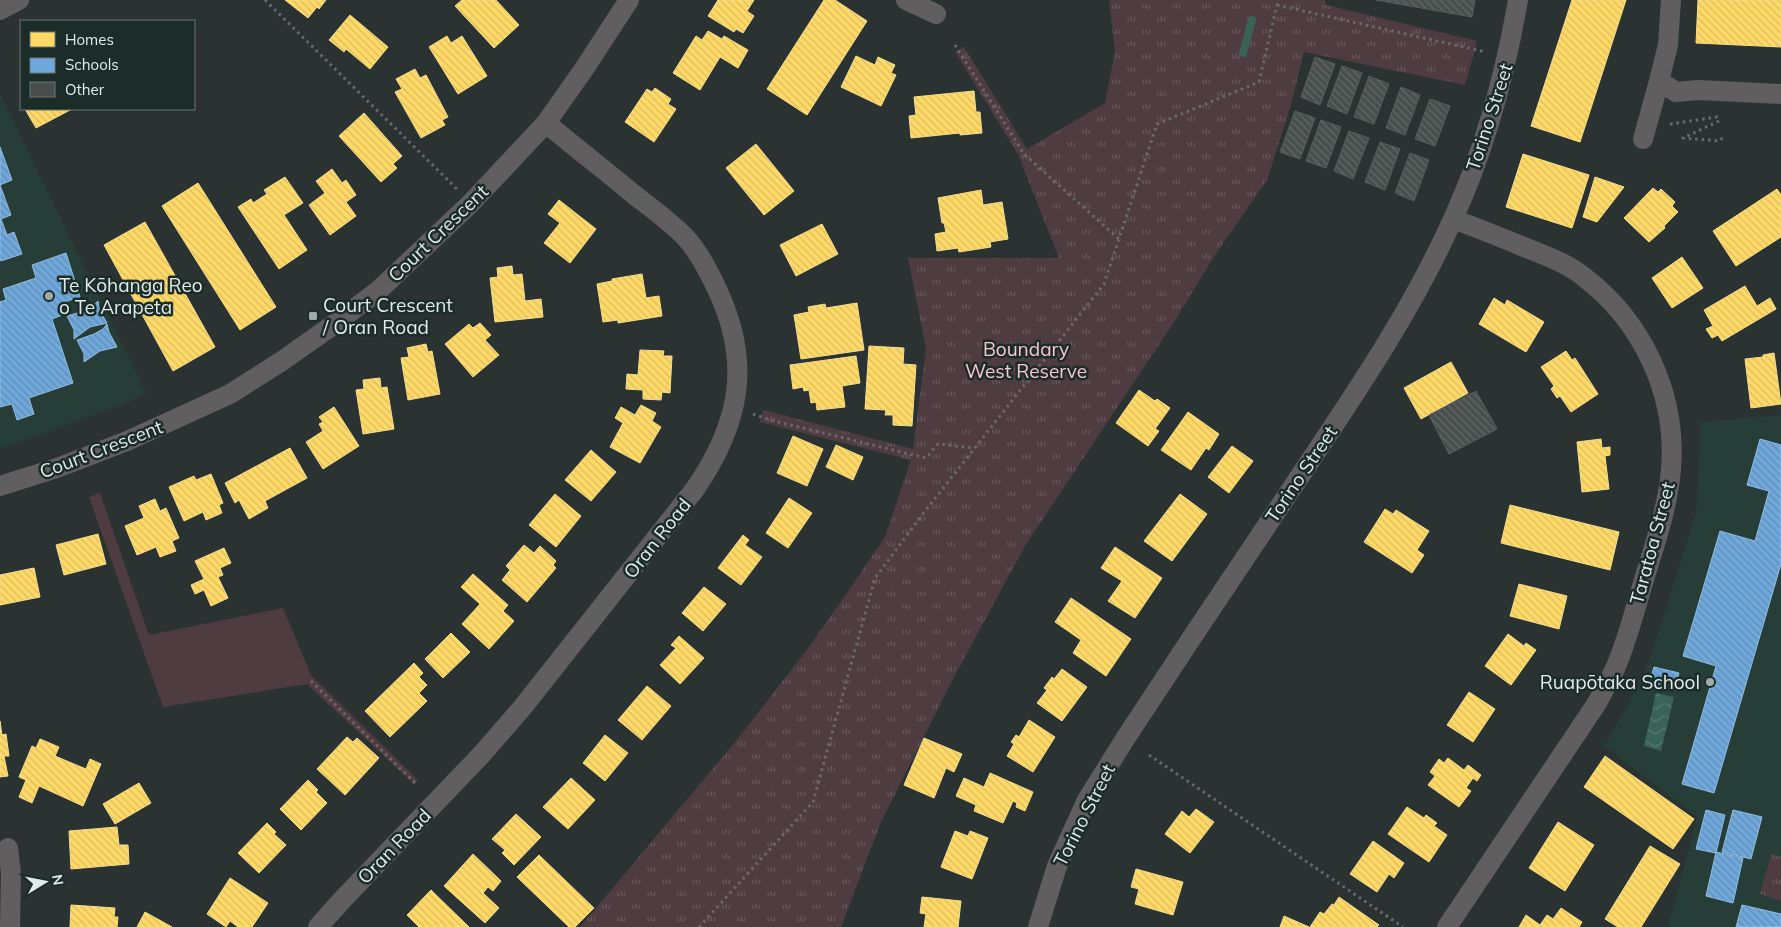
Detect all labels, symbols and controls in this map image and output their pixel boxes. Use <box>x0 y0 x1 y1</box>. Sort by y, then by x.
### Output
legend <box>20 20 195 110</box>
text: Homes <box>65 30 114 49</box>
text: Schools <box>65 55 119 74</box>
street label: Torino Street <box>1460 60 1518 174</box>
text: Other <box>65 80 105 99</box>
street label: Court Crescent <box>383 179 493 287</box>
place label: Te Kōhanga Reo o Te Arapeta <box>59 273 203 319</box>
marker: Te Kōhanga Reo o Te Arapeta <box>43 290 55 302</box>
place label: Court Crescent / Oran Road <box>322 293 453 339</box>
marker: Court Crescent / Oran Road <box>307 310 319 322</box>
park label: Boundary West Reserve <box>965 337 1087 383</box>
street label: Court Crescent <box>36 414 166 484</box>
street label: Torino Street <box>1260 421 1342 527</box>
street label: Taratoa Street <box>1624 479 1680 607</box>
street label: Oran Road <box>618 493 696 583</box>
place label: Ruapōtaka School <box>1540 670 1700 694</box>
marker: Ruapōtaka School <box>1704 676 1716 688</box>
street label: Torino Street <box>1048 759 1120 870</box>
street label: Oran Road <box>352 803 436 889</box>
north arrow <box>20 857 70 907</box>
text: N <box>48 873 68 887</box>

